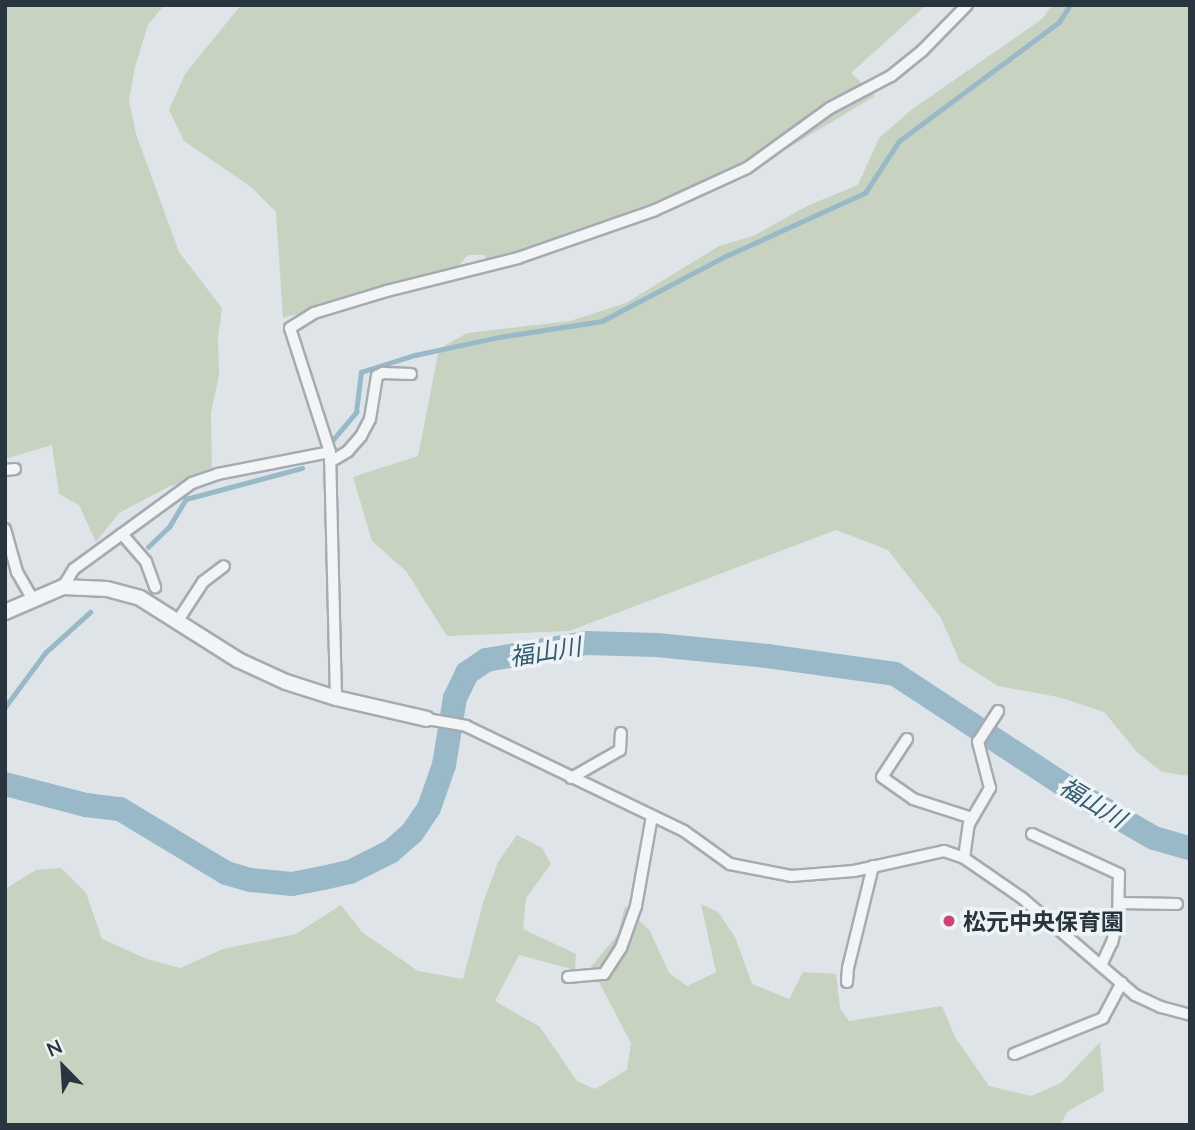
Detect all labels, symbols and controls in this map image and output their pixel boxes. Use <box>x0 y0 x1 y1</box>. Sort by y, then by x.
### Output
water label: 福山川 <box>507 631 583 671</box>
water label: 福山川 <box>1055 771 1131 833</box>
place label: 松元中央保育園 <box>963 907 1124 935</box>
marker: 松元中央保育園 <box>941 913 957 929</box>
north arrow <box>28 1032 98 1102</box>
text: N <box>43 1034 66 1061</box>

